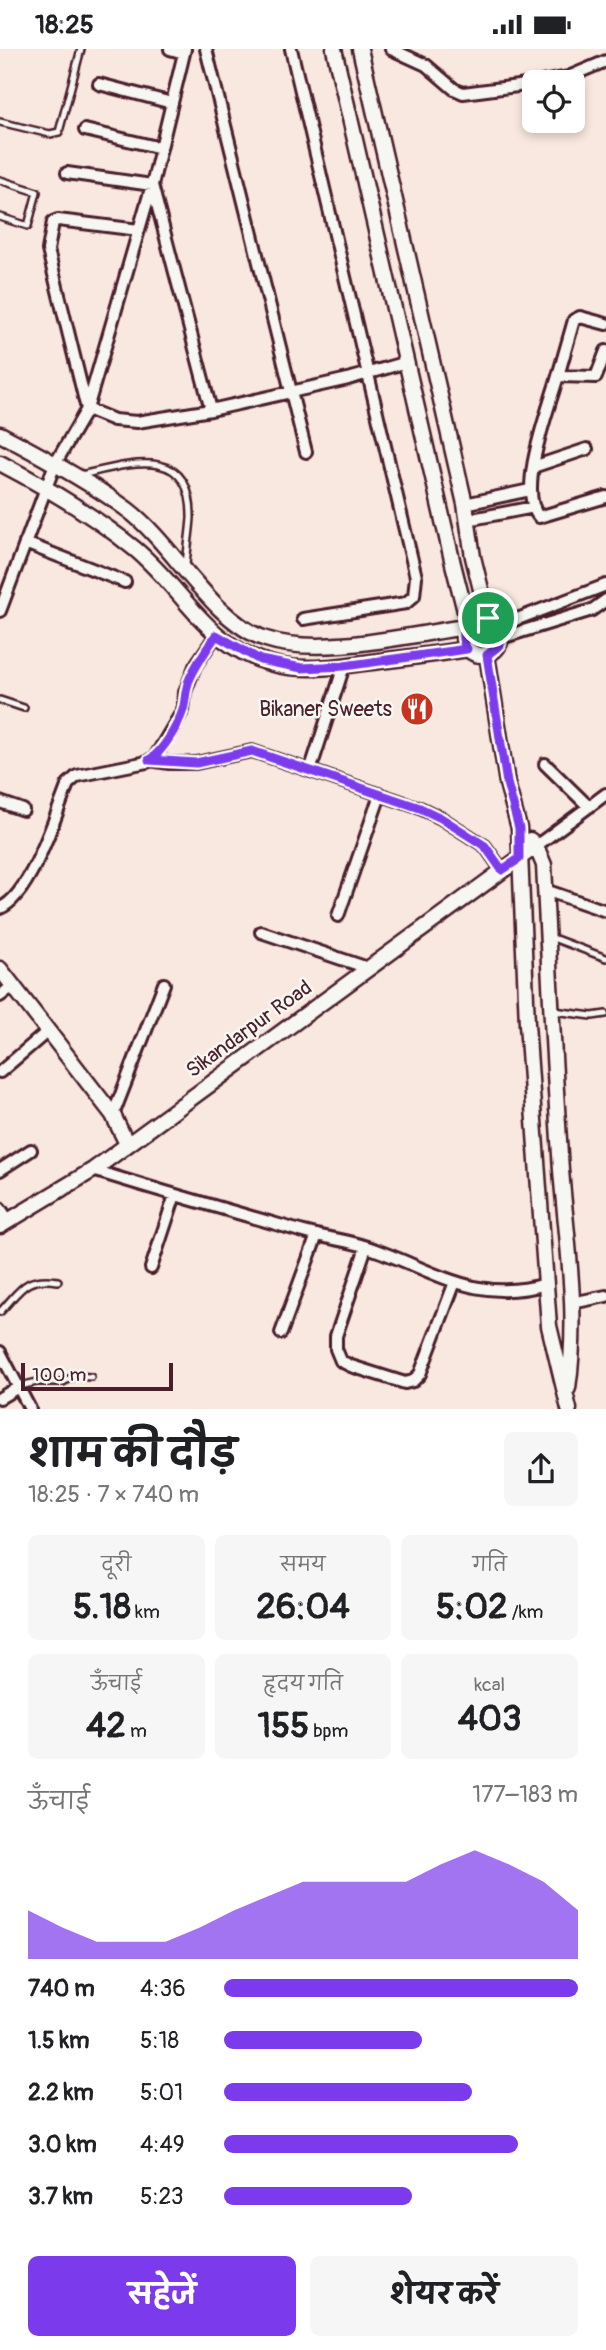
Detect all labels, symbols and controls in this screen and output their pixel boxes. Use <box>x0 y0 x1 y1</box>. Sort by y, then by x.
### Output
text: 18:25 <box>35 9 94 41</box>
map controls <box>522 70 585 133</box>
button: locate <box>522 70 585 133</box>
pin <box>458 588 518 648</box>
icon: arrive <box>469 599 507 637</box>
restaurant icon: Bikaner Sweets <box>398 690 436 728</box>
place label: Bikaner Sweets <box>259 696 393 723</box>
street label: Sikandarpur Road <box>181 974 317 1084</box>
scale bar <box>21 1359 173 1391</box>
text: 100 m <box>32 1363 86 1387</box>
text: शाम की दौड़ <box>28 1430 237 1478</box>
button: share <box>504 1432 578 1506</box>
text: 18:25 · 7 × 740 m <box>28 1480 199 1509</box>
text: दूरी <box>101 1553 131 1577</box>
text: समय <box>280 1553 326 1577</box>
text: गति <box>472 1553 507 1577</box>
text: 5.18 <box>73 1585 131 1629</box>
text: 26:04 <box>256 1585 350 1629</box>
text: 5:02 <box>436 1585 508 1629</box>
text: km <box>131 1600 160 1624</box>
text: /km <box>508 1600 543 1624</box>
text: ऊँचाई <box>91 1672 142 1696</box>
text: हृदय गति <box>263 1672 343 1696</box>
text: kcal <box>474 1673 505 1697</box>
text: 403 <box>458 1697 522 1741</box>
text: 42 <box>86 1704 126 1748</box>
text: 155 <box>258 1704 309 1748</box>
text: m <box>126 1719 147 1743</box>
text: bpm <box>309 1719 348 1743</box>
text: 177–183 m <box>472 1780 578 1809</box>
text: ऊँचाई <box>28 1787 90 1816</box>
text: 740 m <box>28 1974 95 2003</box>
text: 4:36 <box>140 1974 186 2003</box>
text: 1.5 km <box>28 2026 90 2055</box>
text: 5:18 <box>140 2026 179 2055</box>
text: 2.2 km <box>28 2078 94 2107</box>
text: 5:01 <box>140 2078 183 2107</box>
text: 3.0 km <box>28 2130 97 2159</box>
text: 4:49 <box>140 2130 185 2159</box>
text: 3.7 km <box>28 2182 93 2211</box>
text: 5:23 <box>140 2182 184 2211</box>
button: सहेजें <box>28 2256 296 2336</box>
button: शेयर करें <box>310 2256 578 2336</box>

